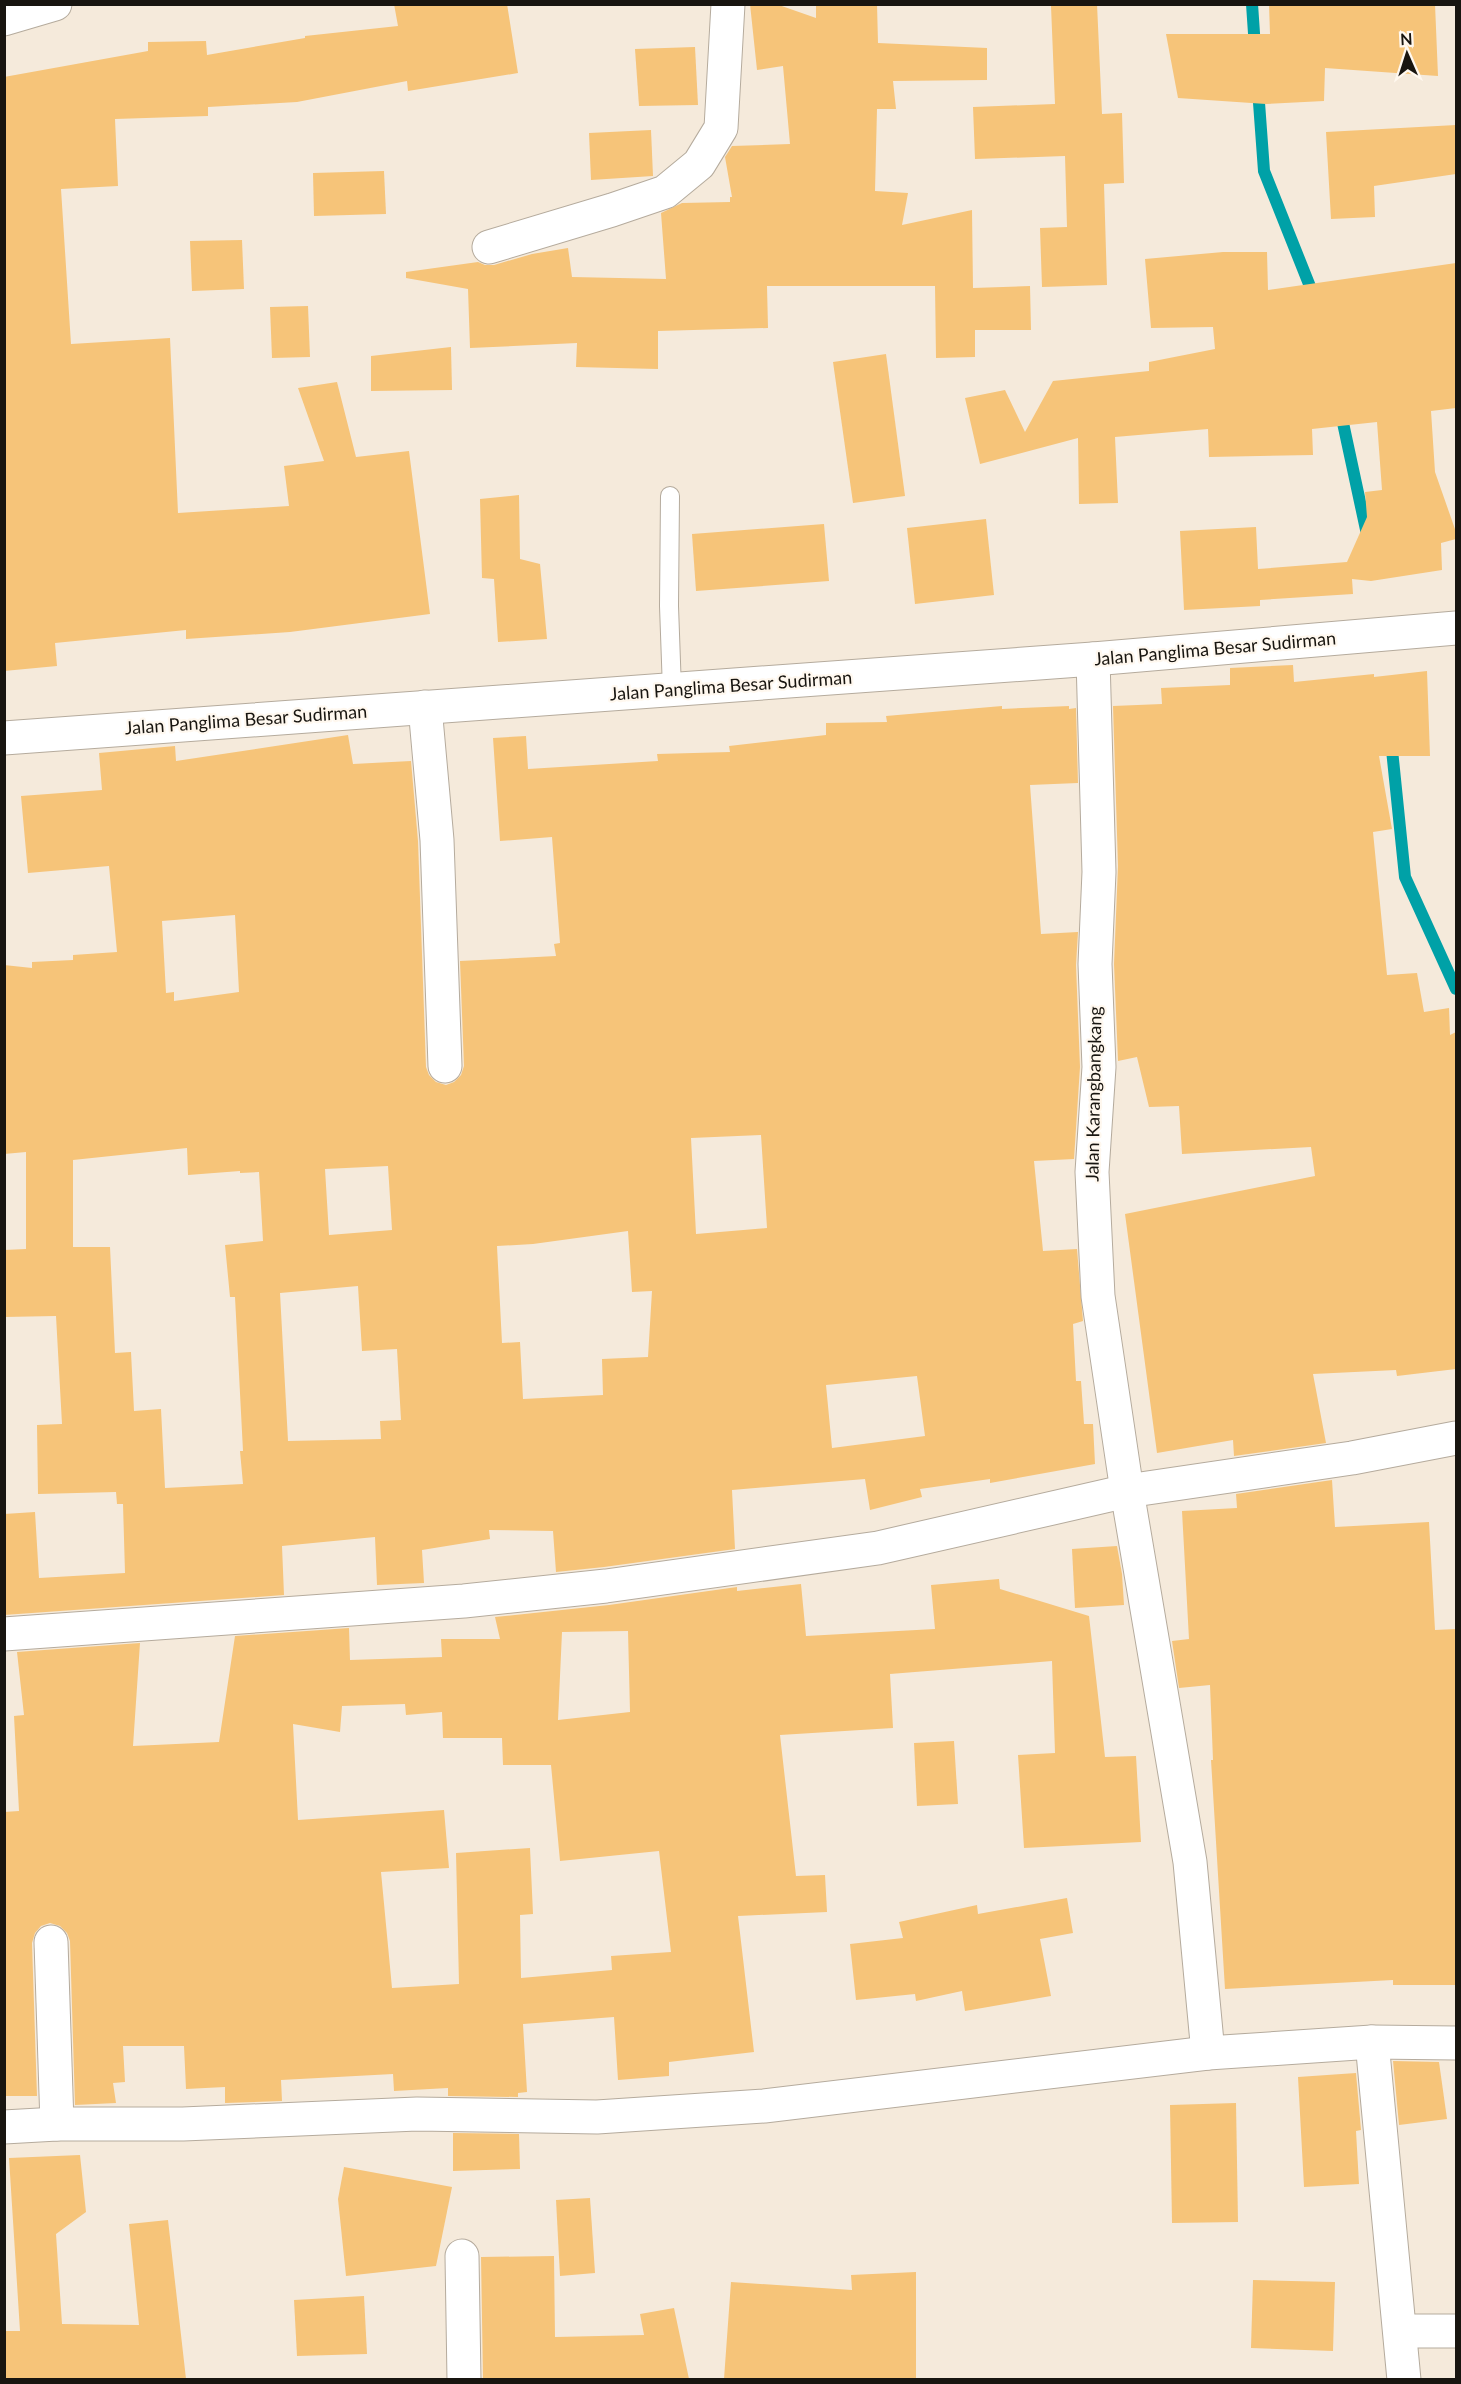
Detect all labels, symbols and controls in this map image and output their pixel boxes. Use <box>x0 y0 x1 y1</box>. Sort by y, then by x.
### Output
north arrow <box>1377 24 1437 84</box>
text: N <box>1400 29 1413 48</box>
street label: Jalan Panglima Besar Sudirman <box>1093 626 1337 670</box>
street label: Jalan Panglima Besar Sudirman <box>609 666 853 704</box>
street label: Jalan Panglima Besar Sudirman <box>124 700 368 738</box>
street label: Jalan Karangbangkang <box>1080 1006 1106 1182</box>

